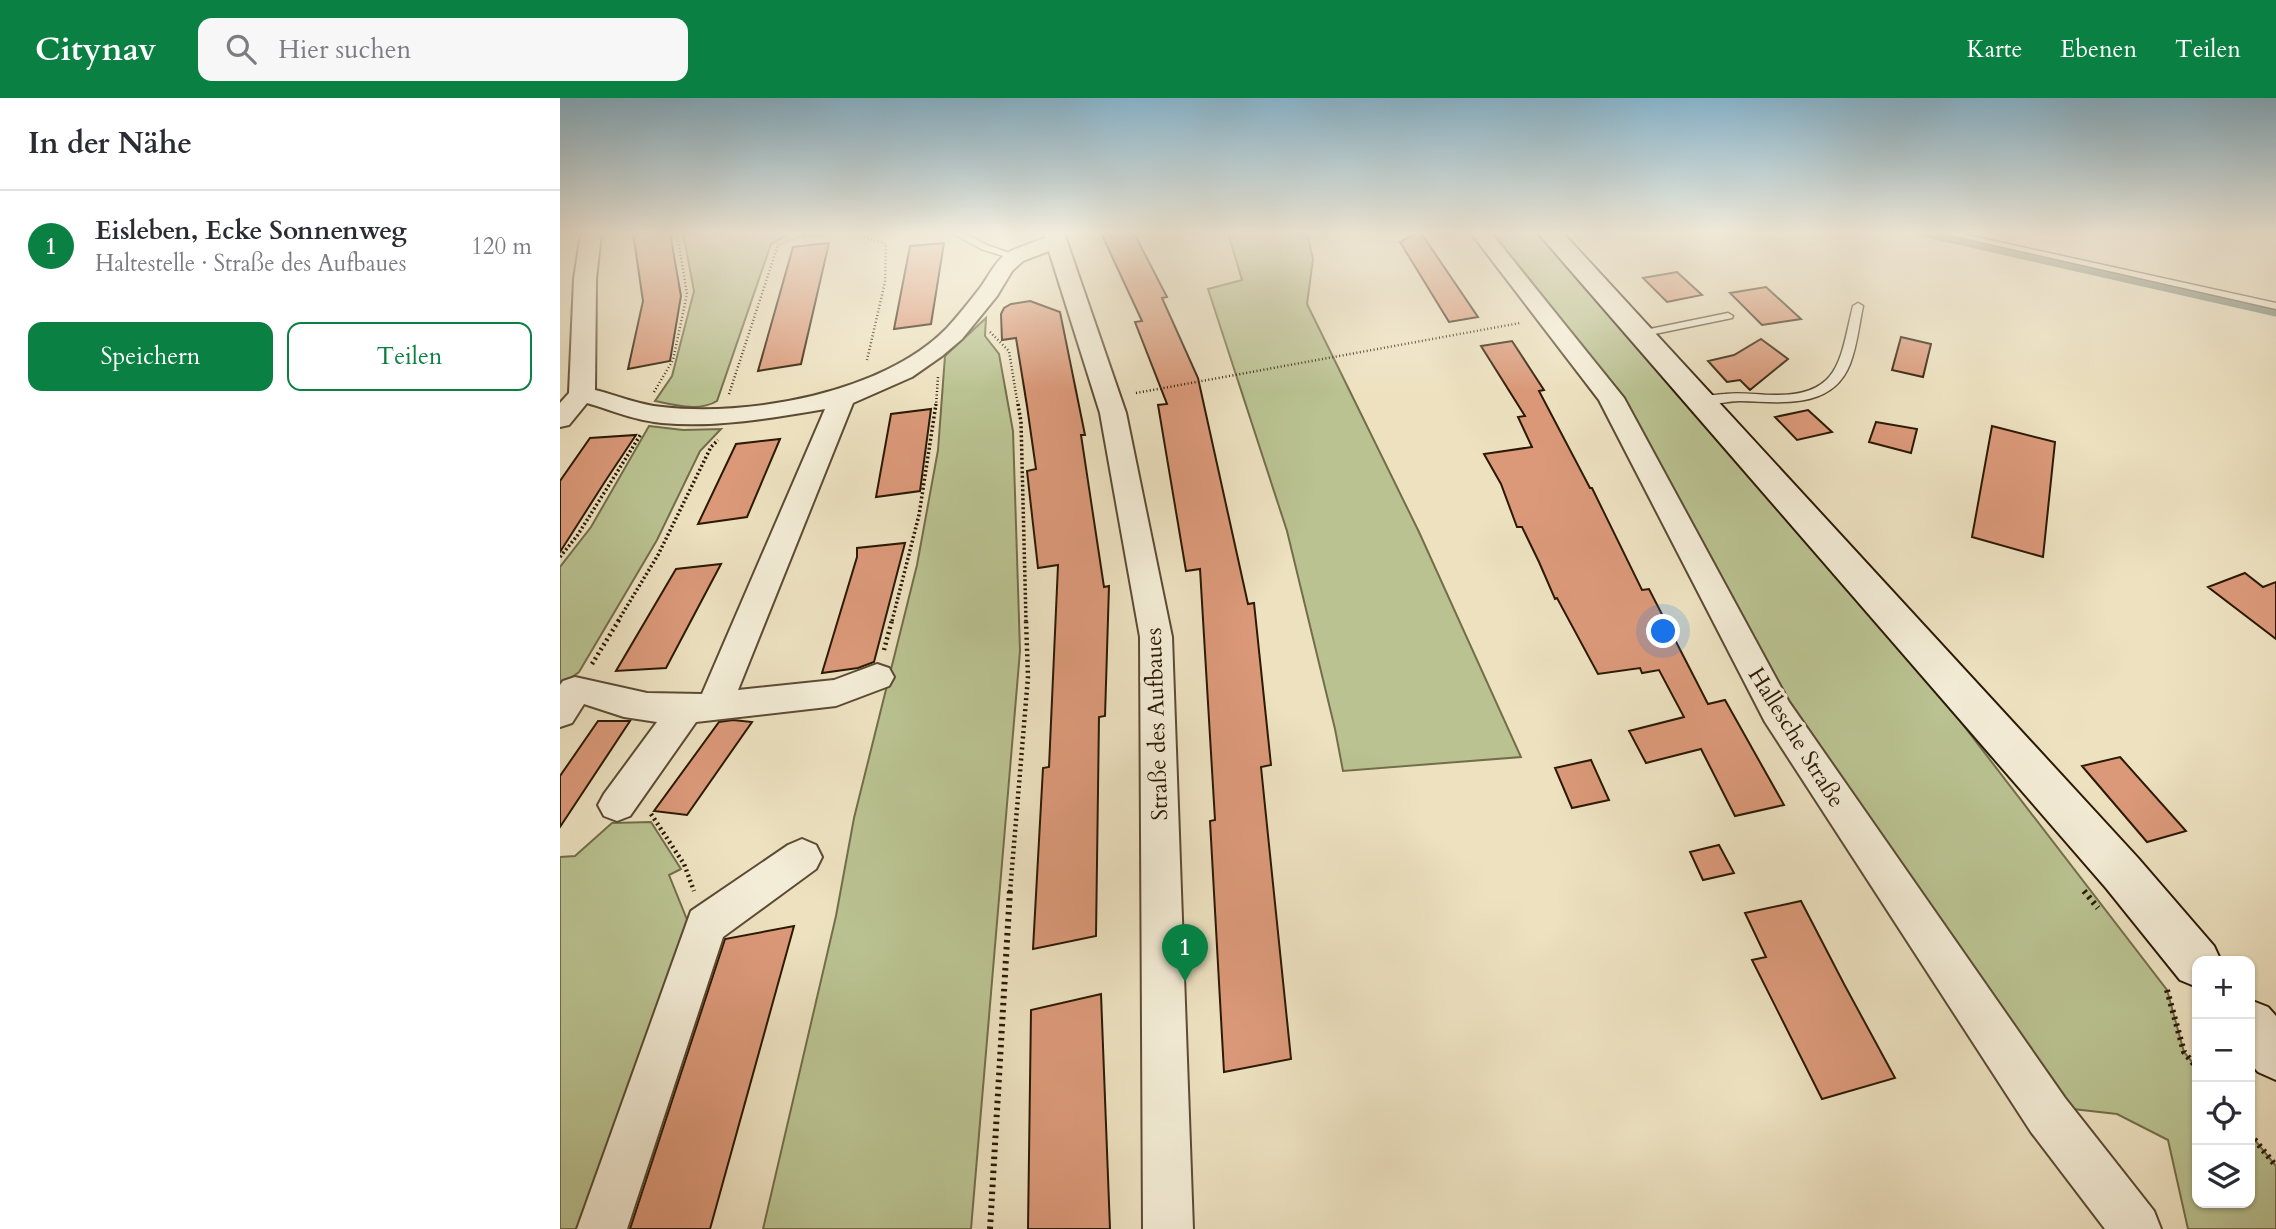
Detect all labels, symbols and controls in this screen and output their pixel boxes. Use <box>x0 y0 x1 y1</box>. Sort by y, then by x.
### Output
search box <box>198 18 688 81</box>
text: Citynav <box>35 27 156 72</box>
icon: search <box>222 30 260 68</box>
text: Hier suchen <box>278 32 411 67</box>
text: Karte <box>1967 33 2022 66</box>
text: Ebenen <box>2060 33 2137 66</box>
text: Teilen <box>2175 33 2241 66</box>
text: In der Nähe <box>28 123 192 164</box>
text: Eisleben, Ecke Sonnenweg <box>95 213 407 248</box>
text: 1 <box>45 231 57 262</box>
text: 120 m <box>471 231 532 262</box>
text: Haltestelle · Straße des Aufbaues <box>95 248 407 279</box>
button: Speichern <box>28 322 273 391</box>
button: Teilen <box>287 322 532 391</box>
your location <box>1646 614 1680 648</box>
street label: Straße des Aufbaues <box>1138 627 1175 821</box>
street label: Hallesche Straße <box>1741 661 1852 813</box>
pin: 1 <box>1162 924 1208 982</box>
map controls <box>2192 956 2255 1208</box>
button: + <box>2192 956 2255 1019</box>
button: − <box>2192 1019 2255 1082</box>
button: locate <box>2192 1082 2255 1145</box>
button: layers <box>2192 1145 2255 1208</box>

